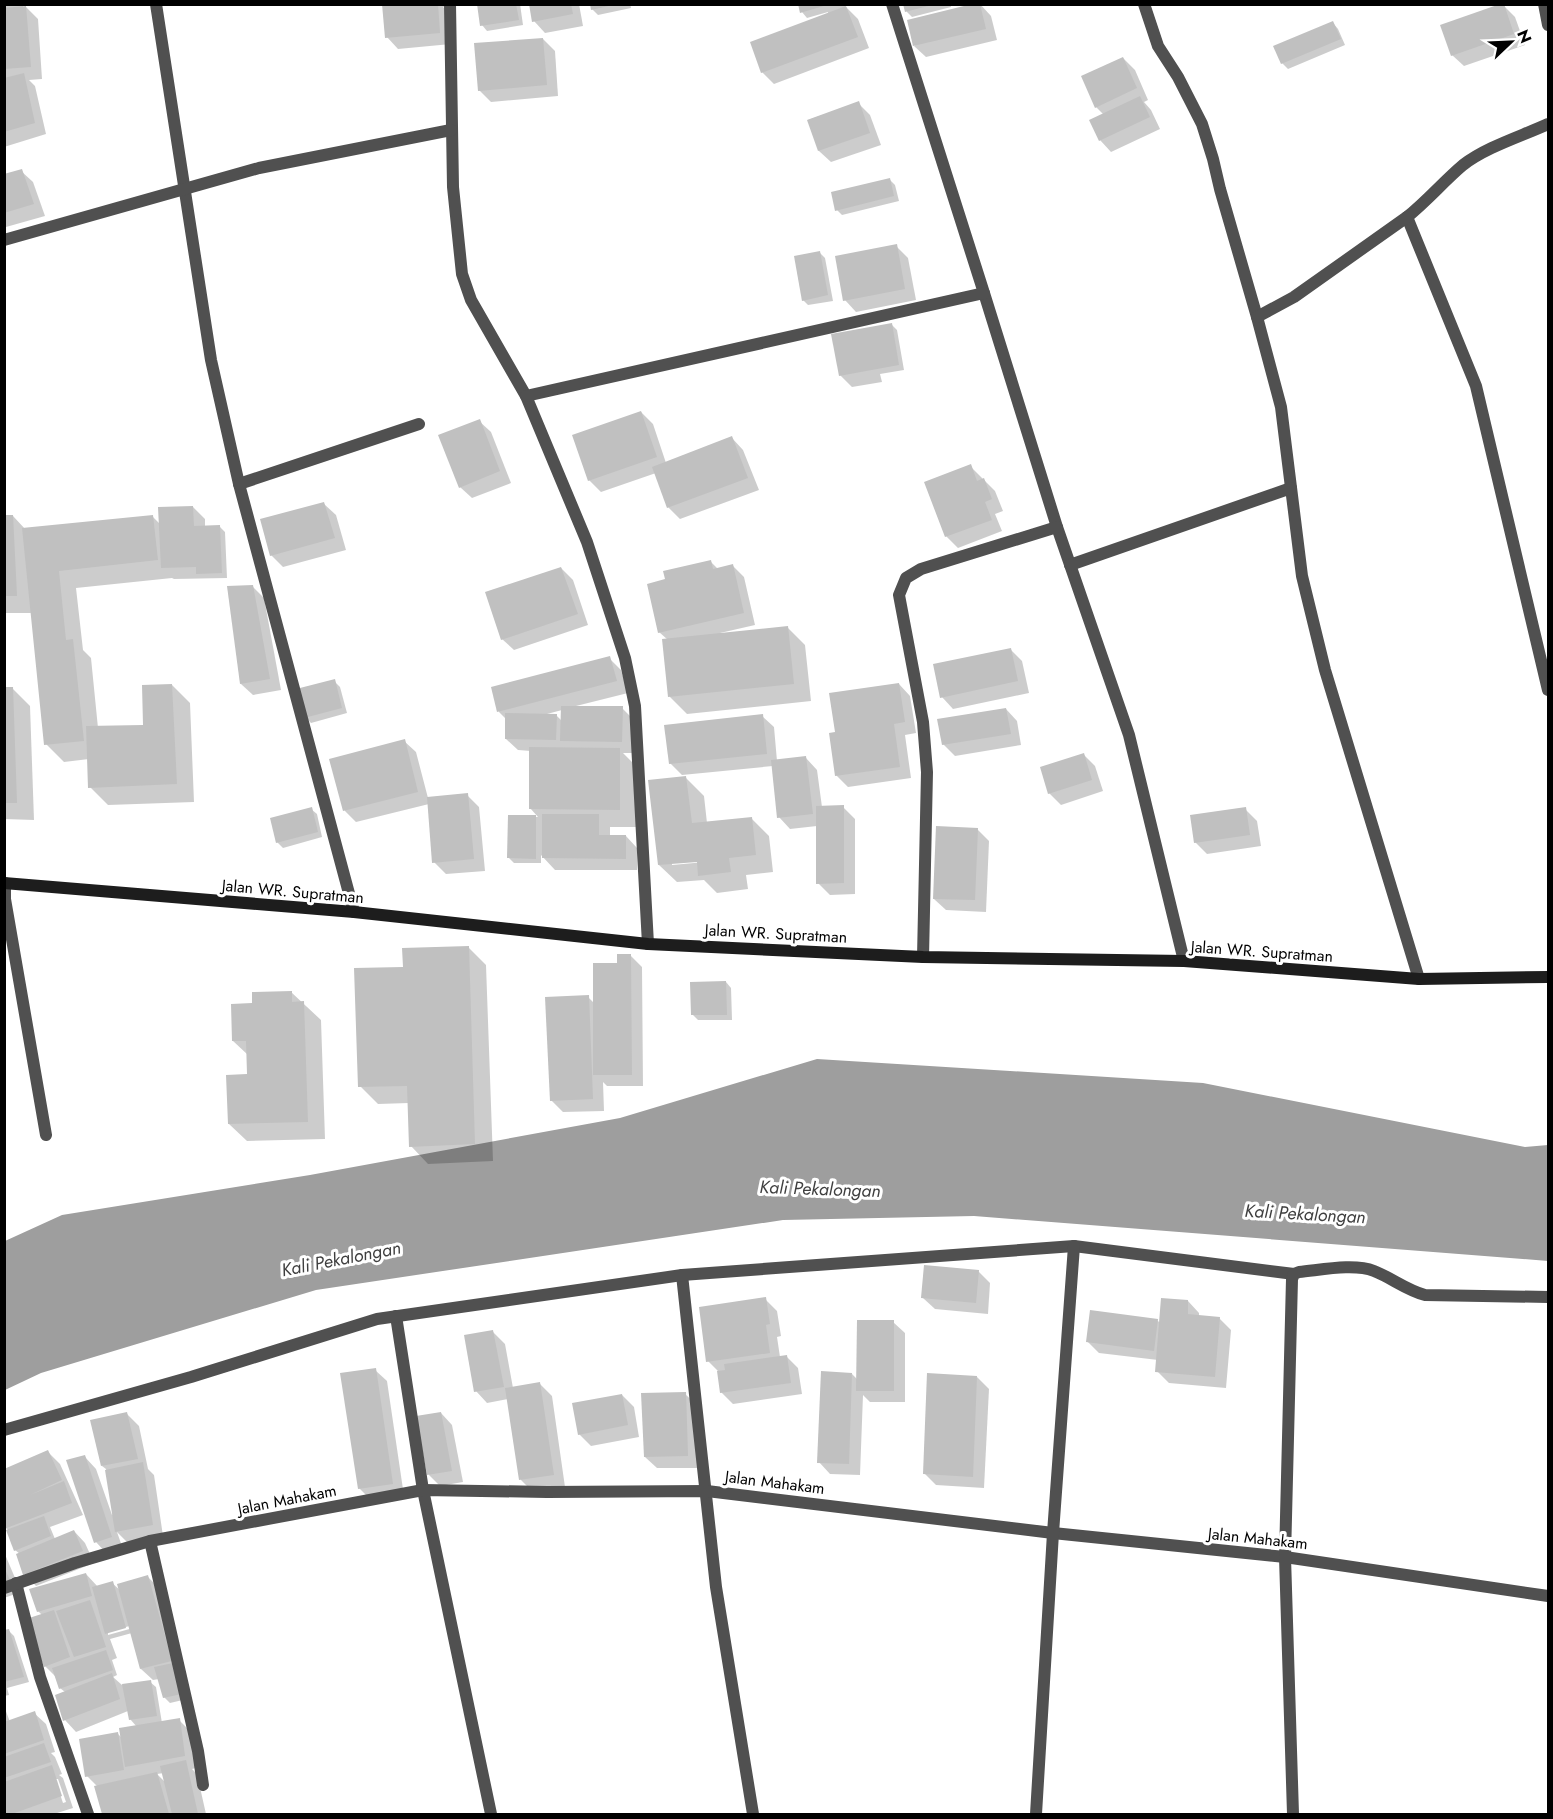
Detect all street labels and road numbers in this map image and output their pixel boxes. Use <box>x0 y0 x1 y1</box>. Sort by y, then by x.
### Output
street label: Jalan WR. Supratman <box>219 874 365 909</box>
street label: Jalan WR. Supratman <box>702 918 848 949</box>
street label: Jalan WR. Supratman <box>1188 935 1334 968</box>
street label: Jalan Mahakam <box>722 1465 826 1500</box>
street label: Jalan Mahakam <box>234 1479 338 1521</box>
street label: Jalan Mahakam <box>1205 1522 1309 1555</box>

